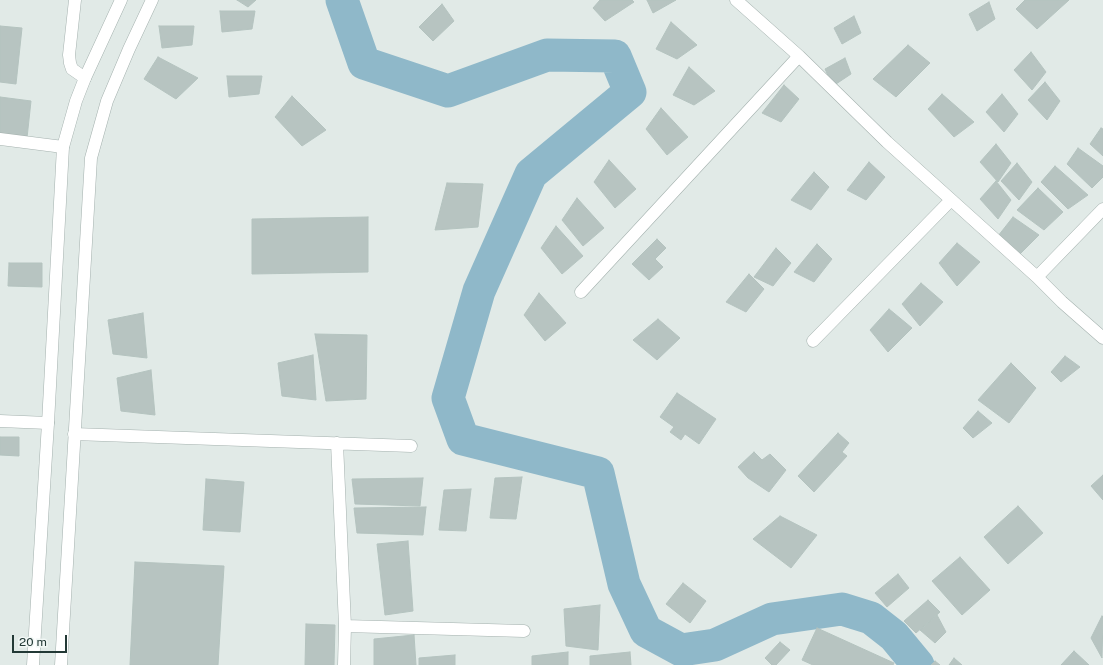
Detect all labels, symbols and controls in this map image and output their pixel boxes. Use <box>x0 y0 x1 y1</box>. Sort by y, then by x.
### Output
scale bar <box>14 627 69 653</box>
text: 20 m <box>19 635 47 649</box>

